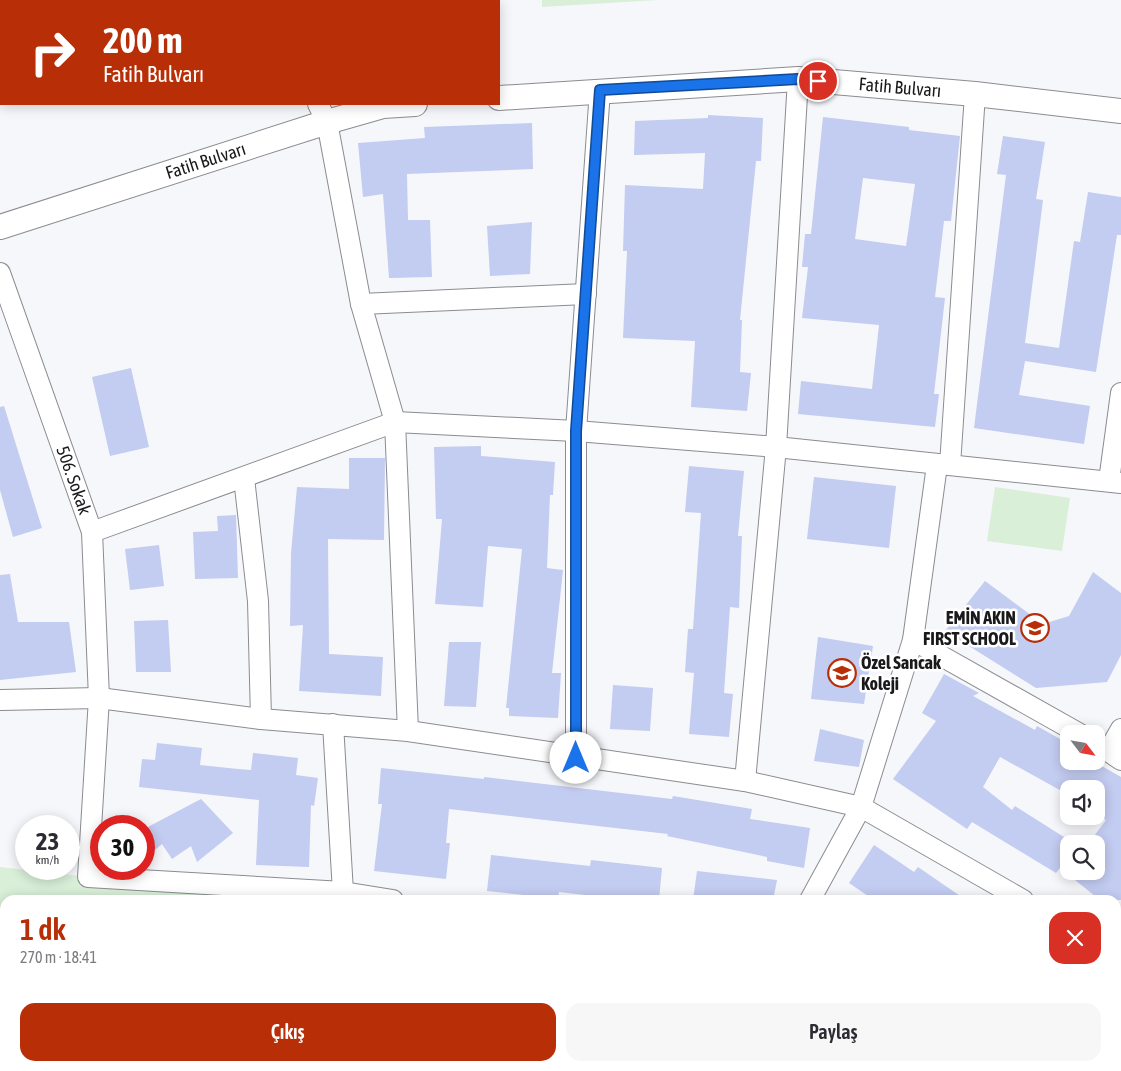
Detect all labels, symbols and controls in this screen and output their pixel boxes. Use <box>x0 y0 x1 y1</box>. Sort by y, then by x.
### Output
icon: right <box>20 20 85 85</box>
text: 200 m <box>103 20 182 60</box>
pin <box>797 60 839 102</box>
text: Fatih Bulvarı <box>103 61 204 87</box>
icon: arrive <box>804 67 832 95</box>
street label: Fatih Bulvarı <box>858 73 942 101</box>
street label: Fatih Bulvarı <box>163 138 248 183</box>
street label: 506. Sokak <box>52 443 96 517</box>
place label: EMİN AKIN FIRST SCHOOL <box>923 607 1016 649</box>
school or university icon: EMİN AKIN FIRST SCHOOL <box>1020 613 1050 643</box>
place label: Özel Sancak Koleji <box>861 652 942 694</box>
school or university icon: Özel Sancak Koleji <box>827 658 857 688</box>
north arrow <box>1060 725 1105 770</box>
map controls <box>1060 725 1105 880</box>
position arrow <box>549 731 601 783</box>
button: sound <box>1060 780 1105 825</box>
speed limit sign: 30 <box>90 815 155 880</box>
text: 23 <box>36 827 59 855</box>
button: search <box>1060 835 1105 880</box>
text: km/h <box>36 853 59 867</box>
text: 1 dk <box>20 912 66 946</box>
button: close <box>1049 912 1101 964</box>
text: 270 m · 18:41 <box>20 948 97 966</box>
button: Çıkış <box>20 1003 556 1061</box>
button: Paylaş <box>566 1003 1101 1061</box>

